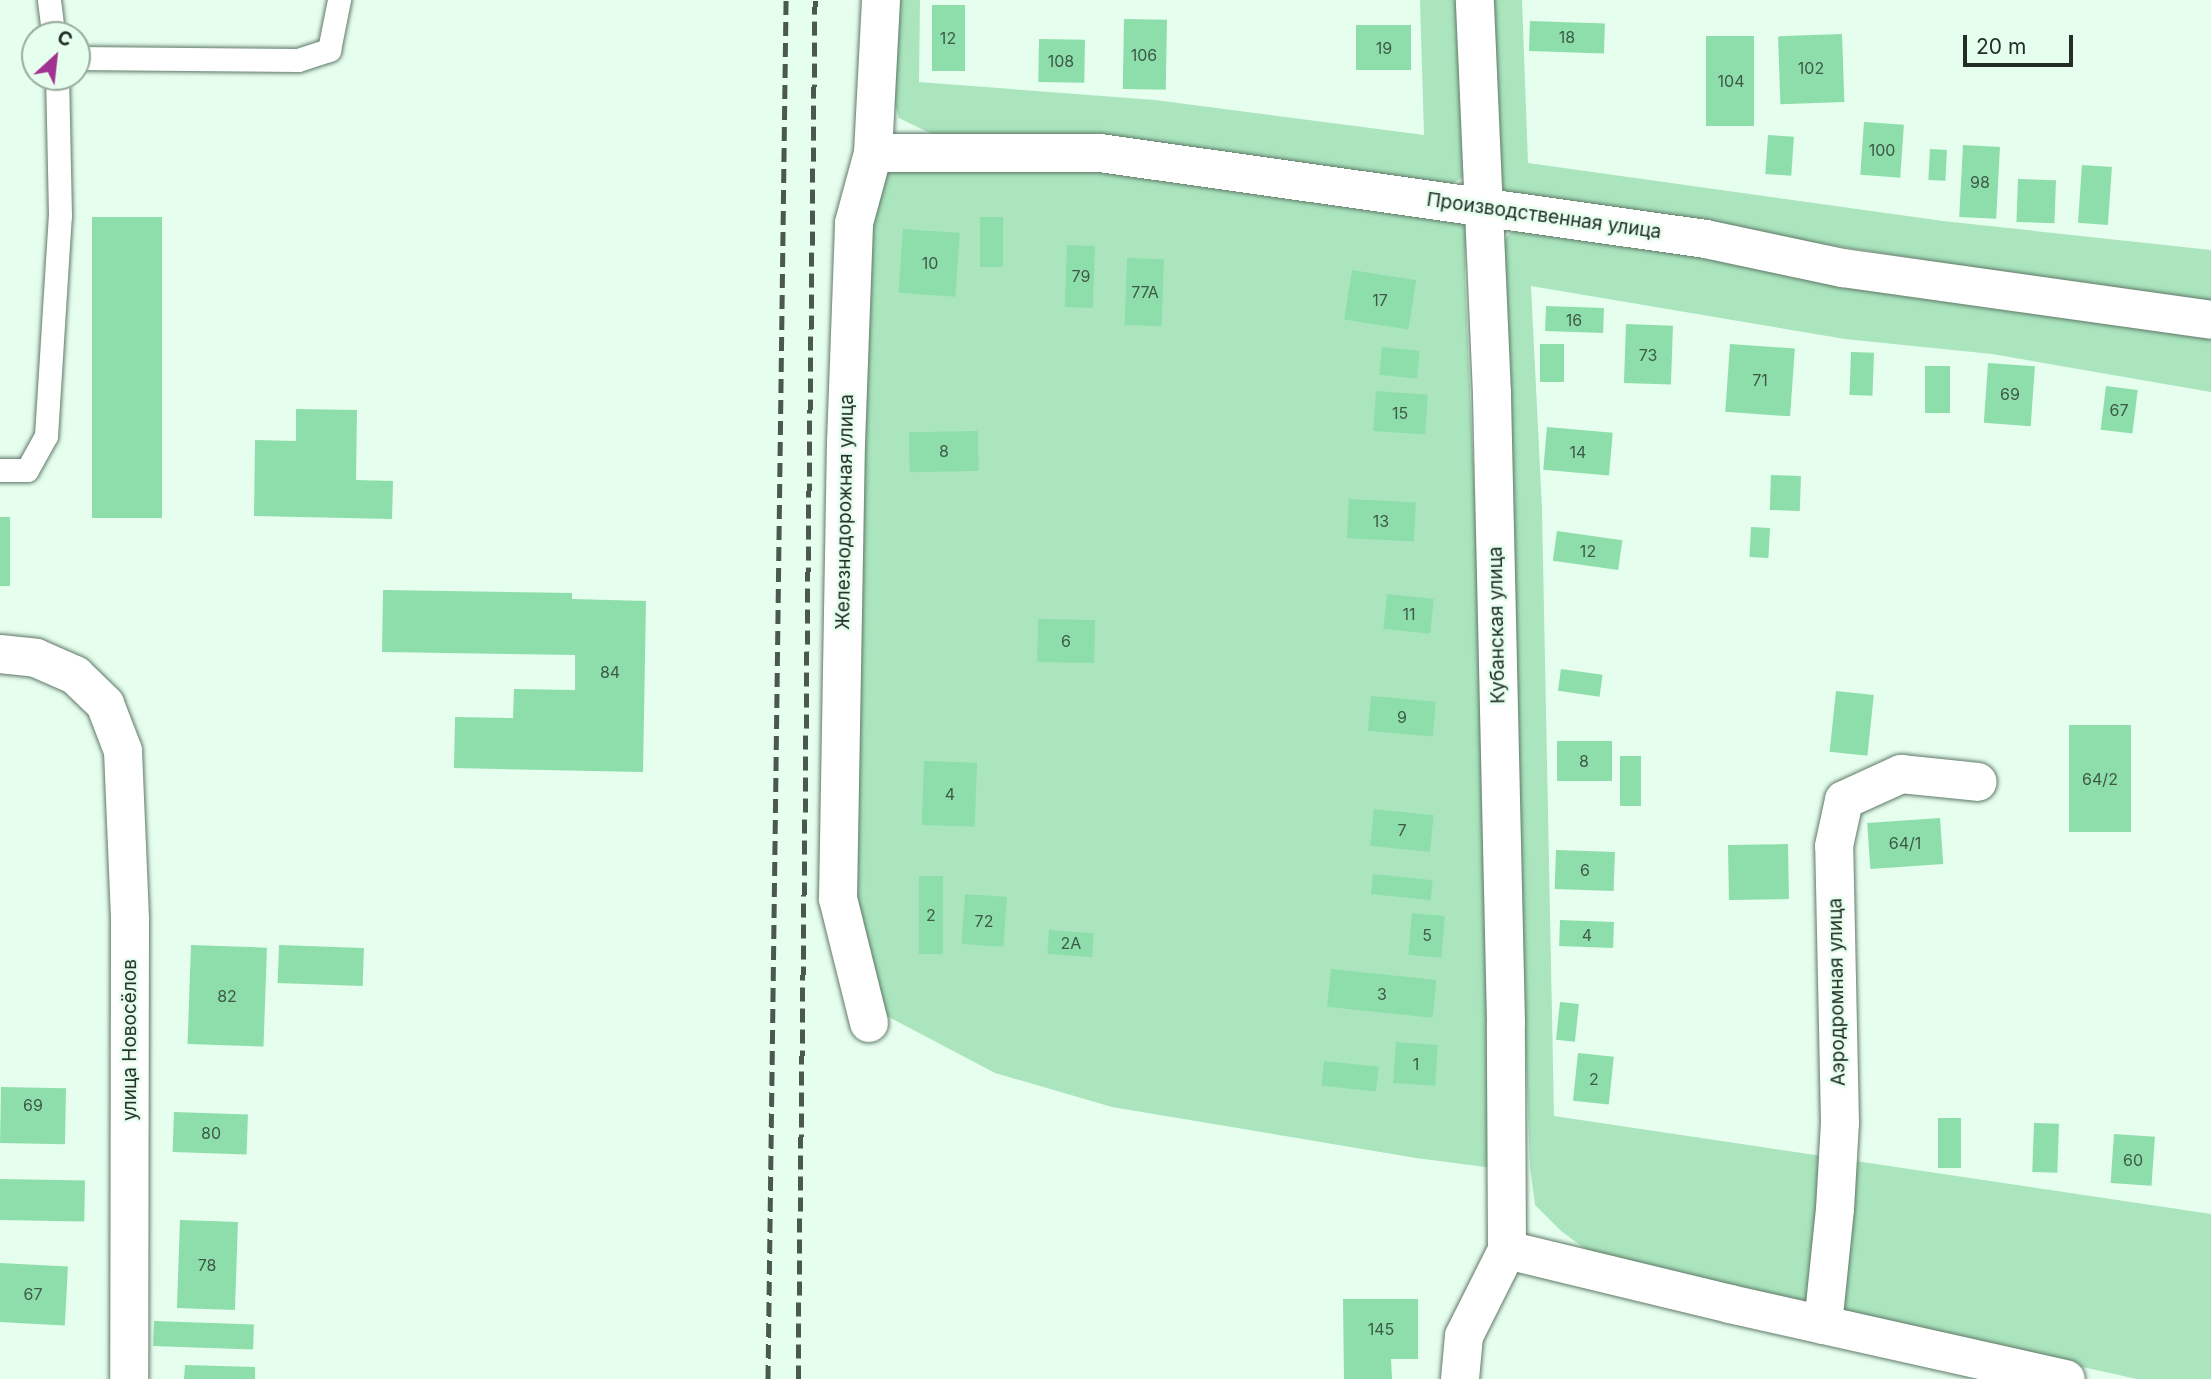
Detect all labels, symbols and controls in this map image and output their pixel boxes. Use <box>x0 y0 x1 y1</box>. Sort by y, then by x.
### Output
north arrow <box>21 21 91 91</box>
scale bar <box>1966 21 2076 65</box>
text: С <box>53 25 76 52</box>
house number: 18 <box>1559 27 1575 47</box>
house number: 12 <box>940 28 956 48</box>
text: 20 m <box>1976 34 2026 59</box>
house number: 19 <box>1376 38 1392 58</box>
house number: 106 <box>1131 45 1157 65</box>
house number: 108 <box>1048 51 1074 71</box>
house number: 102 <box>1798 58 1824 78</box>
house number: 104 <box>1718 71 1744 91</box>
house number: 100 <box>1869 140 1895 160</box>
house number: 98 <box>1970 172 1990 192</box>
street label: Производственная улица <box>1425 188 1663 244</box>
house number: 10 <box>922 253 938 273</box>
house number: 79 <box>1072 266 1090 286</box>
house number: 77А <box>1131 282 1159 302</box>
house number: 17 <box>1372 290 1388 310</box>
house number: 16 <box>1566 310 1582 330</box>
house number: 73 <box>1639 345 1657 365</box>
house number: 71 <box>1752 370 1768 390</box>
house number: 69 <box>2000 384 2020 404</box>
street label: Железнодорожная улица <box>832 394 858 630</box>
house number: 67 <box>2110 400 2128 420</box>
house number: 15 <box>1392 403 1408 423</box>
house number: 8 <box>939 441 949 461</box>
house number: 14 <box>1570 442 1586 462</box>
house number: 13 <box>1373 511 1389 531</box>
house number: 12 <box>1580 541 1596 561</box>
street label: Кубанская улица <box>1484 546 1510 704</box>
house number: 11 <box>1402 604 1416 624</box>
house number: 6 <box>1061 631 1071 651</box>
house number: 84 <box>600 662 620 682</box>
house number: 9 <box>1397 707 1407 727</box>
house number: 8 <box>1579 751 1589 771</box>
house number: 64/2 <box>2082 769 2118 789</box>
house number: 4 <box>945 784 955 804</box>
house number: 7 <box>1397 820 1407 840</box>
house number: 64/1 <box>1889 833 1921 853</box>
house number: 6 <box>1580 860 1590 880</box>
street label: Аэродромная улица <box>1824 898 1850 1086</box>
house number: 2 <box>926 905 936 925</box>
house number: 72 <box>975 911 993 931</box>
house number: 5 <box>1422 925 1432 945</box>
house number: 4 <box>1582 925 1592 945</box>
house number: 2А <box>1061 933 1081 953</box>
street label: улица Новосёлов <box>119 959 141 1121</box>
house number: 3 <box>1377 984 1387 1004</box>
house number: 82 <box>217 986 237 1006</box>
house number: 1 <box>1413 1054 1419 1074</box>
house number: 2 <box>1589 1069 1599 1089</box>
house number: 69 <box>23 1095 43 1115</box>
house number: 80 <box>201 1123 221 1143</box>
house number: 60 <box>2123 1150 2143 1170</box>
house number: 78 <box>198 1255 216 1275</box>
house number: 67 <box>24 1284 42 1304</box>
house number: 145 <box>1368 1319 1394 1339</box>

